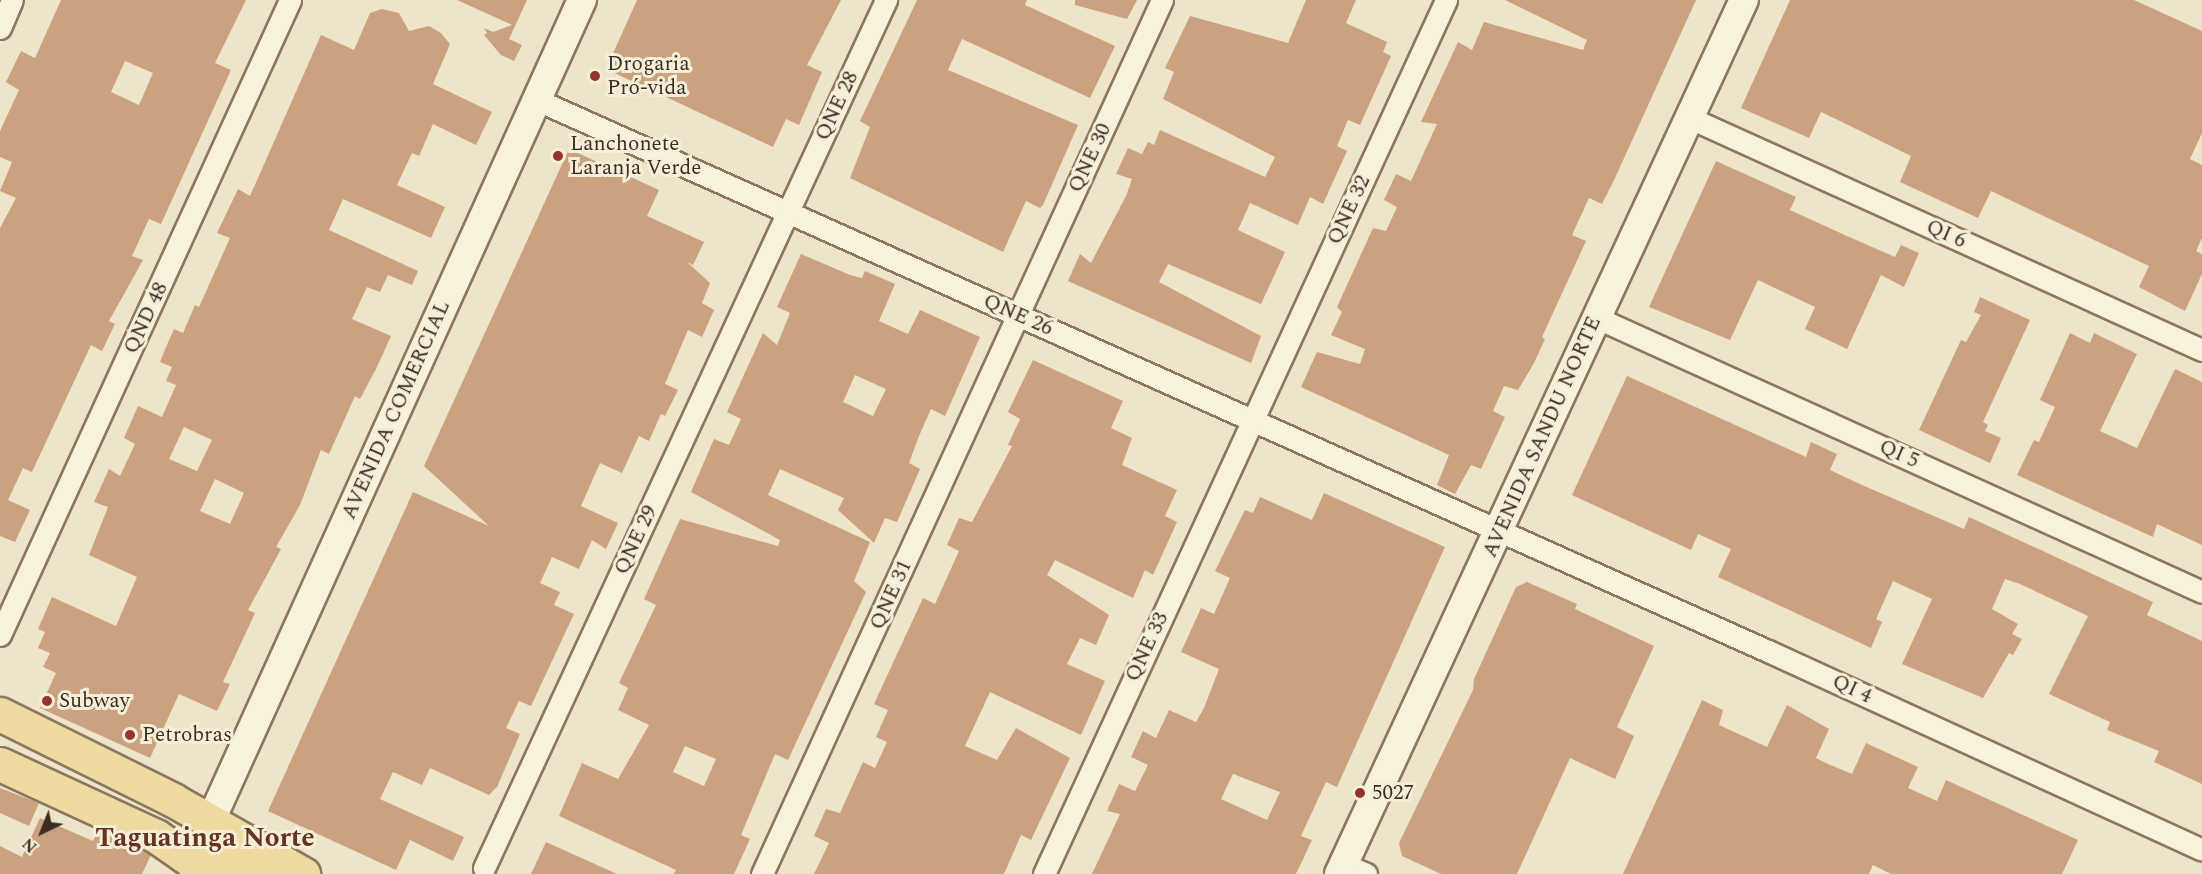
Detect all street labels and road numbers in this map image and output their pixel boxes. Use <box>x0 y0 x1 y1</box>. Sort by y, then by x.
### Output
street label: QNE 28 <box>810 67 864 145</box>
street label: QNE 30 <box>1063 119 1117 197</box>
street label: QNE 32 <box>1322 171 1376 249</box>
street label: QI 6 <box>1922 214 1970 254</box>
street label: QND 48 <box>119 278 173 358</box>
street label: QNE 26 <box>979 289 1057 341</box>
street label: AVENIDA COMERCIAL <box>336 297 456 523</box>
street label: AVENIDA SANDU NORTE <box>1477 312 1607 562</box>
street label: QI 5 <box>1875 434 1923 474</box>
street label: QNE 29 <box>609 501 663 579</box>
street label: QNE 31 <box>865 556 917 634</box>
street label: QNE 33 <box>1120 608 1174 686</box>
street label: QI 4 <box>1828 669 1876 709</box>

